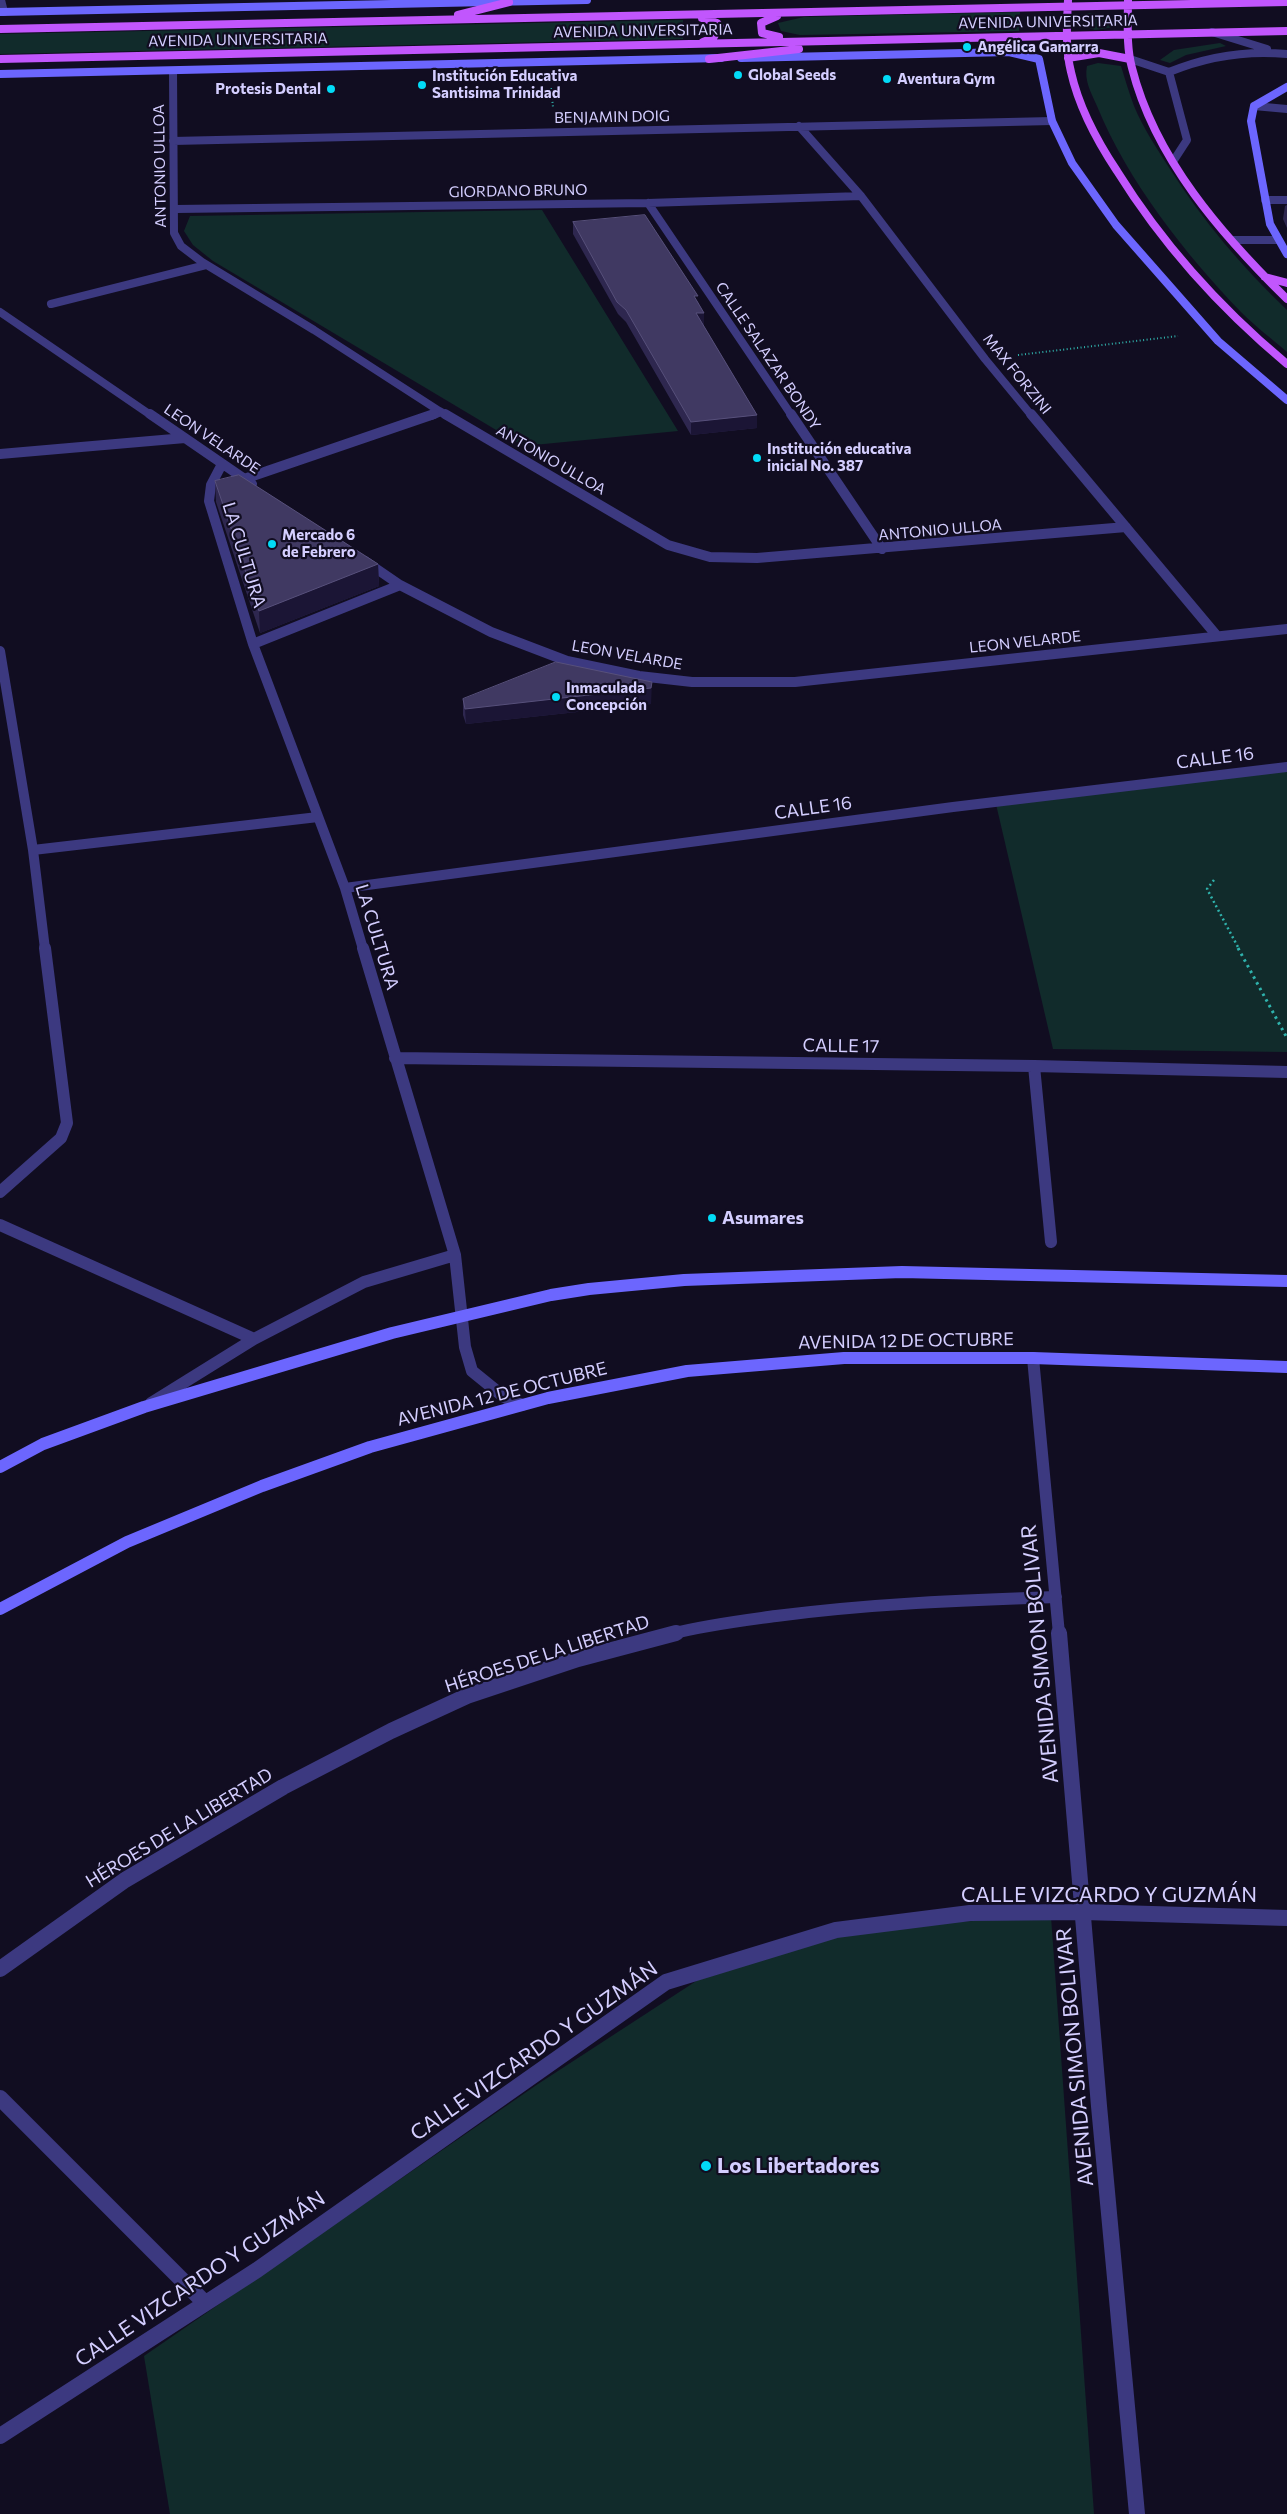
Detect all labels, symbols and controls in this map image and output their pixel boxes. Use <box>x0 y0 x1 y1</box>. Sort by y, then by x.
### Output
street label: AVENIDA UNIVERSITARIA <box>958 11 1138 33</box>
street label: AVENIDA UNIVERSITARIA <box>553 20 733 42</box>
street label: AVENIDA UNIVERSITARIA <box>148 29 328 51</box>
place label: Angélica Gamarra <box>977 38 1099 56</box>
marker: Angélica Gamarra <box>961 41 973 53</box>
place label: Global Seeds <box>748 66 836 84</box>
place label: Institución Educativa Santisima Trinidad <box>432 67 578 102</box>
marker: Global Seeds <box>732 69 744 81</box>
place label: Aventura Gym <box>897 70 995 88</box>
marker: Aventura Gym <box>881 73 893 85</box>
marker: Institución Educativa Santisima Trinidad <box>416 79 428 91</box>
place label: Protesis Dental <box>215 80 321 98</box>
marker: Protesis Dental <box>325 83 337 95</box>
street label: ANTONIO ULLOA <box>150 104 170 228</box>
street label: BENJAMIN DOIG <box>554 107 670 127</box>
street label: GIORDANO BRUNO <box>448 181 588 201</box>
street label: CALLE SALAZAR BONDY <box>712 279 824 433</box>
street label: MAX FORZINI <box>979 330 1055 418</box>
street label: LEON VELARDE <box>161 400 263 478</box>
street label: ANTONIO ULLOA <box>493 421 609 499</box>
place label: Institución educativa inicial No. 387 <box>767 440 911 475</box>
marker: Institución educativa inicial No. 387 <box>751 452 763 464</box>
street label: LA CULTURA <box>218 500 270 610</box>
street label: ANTONIO ULLOA <box>878 516 1002 544</box>
place label: Mercado 6 de Febrero <box>282 526 356 561</box>
marker: Mercado 6 de Febrero <box>266 538 278 550</box>
street label: LEON VELARDE <box>968 627 1082 657</box>
street label: LEON VELARDE <box>570 636 684 674</box>
place label: Inmaculada Concepción <box>566 679 647 714</box>
marker: Inmaculada Concepción <box>550 691 562 703</box>
street label: CALLE 16 <box>1175 743 1255 773</box>
street label: CALLE 16 <box>773 792 853 824</box>
street label: LA CULTURA <box>351 882 403 992</box>
street label: CALLE 17 <box>802 1035 880 1057</box>
place label: Asumares <box>722 1207 804 1229</box>
marker: Asumares <box>706 1212 718 1224</box>
street label: AVENIDA 12 DE OCTUBRE <box>798 1328 1014 1354</box>
street label: AVENIDA 12 DE OCTUBRE <box>395 1357 609 1431</box>
street label: AVENIDA SIMON BOLIVAR <box>1016 1523 1064 1785</box>
street label: HÉROES DE LA LIBERTAD <box>442 1611 652 1697</box>
street label: HÉROES DE LA LIBERTAD <box>82 1764 276 1892</box>
street label: CALLE VIZCARDO Y GUZMÁN <box>961 1882 1257 1908</box>
street label: AVENIDA SIMON BOLIVAR <box>1051 1926 1099 2188</box>
street label: CALLE VIZCARDO Y GUZMÁN <box>406 1956 662 2146</box>
place label: Los Libertadores <box>717 2153 880 2179</box>
marker: Los Libertadores <box>699 2159 713 2173</box>
street label: CALLE VIZCARDO Y GUZMÁN <box>70 2186 330 2372</box>

